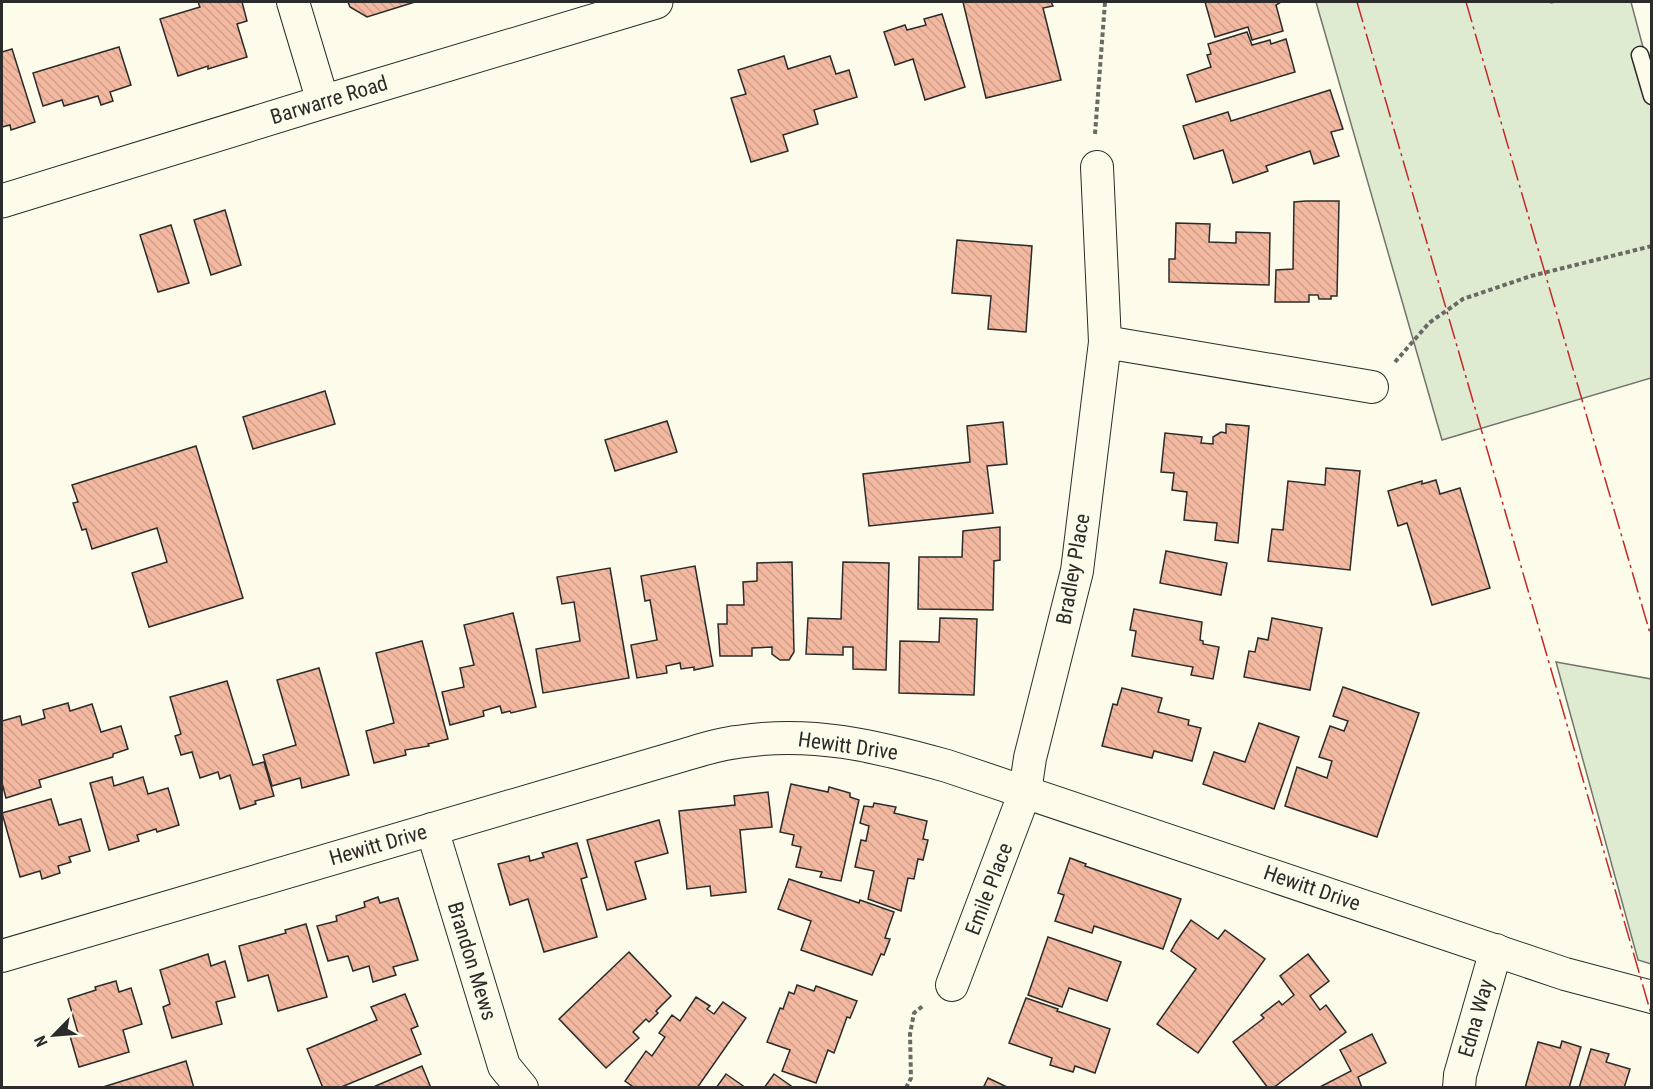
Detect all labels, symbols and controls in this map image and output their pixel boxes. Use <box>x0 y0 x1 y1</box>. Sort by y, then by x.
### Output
street label: Barwarre Road <box>268 71 390 129</box>
street label: Bradley Place <box>1051 512 1095 626</box>
street label: Hewitt Drive <box>797 727 900 765</box>
street label: Hewitt Drive <box>326 820 430 870</box>
street label: Emile Place <box>960 839 1018 938</box>
street label: Hewitt Drive <box>1261 860 1364 916</box>
street label: Brandon Mews <box>443 899 501 1023</box>
street label: Edna Way <box>1453 976 1499 1060</box>
north arrow <box>24 1005 84 1065</box>
text: N <box>30 1033 52 1050</box>

